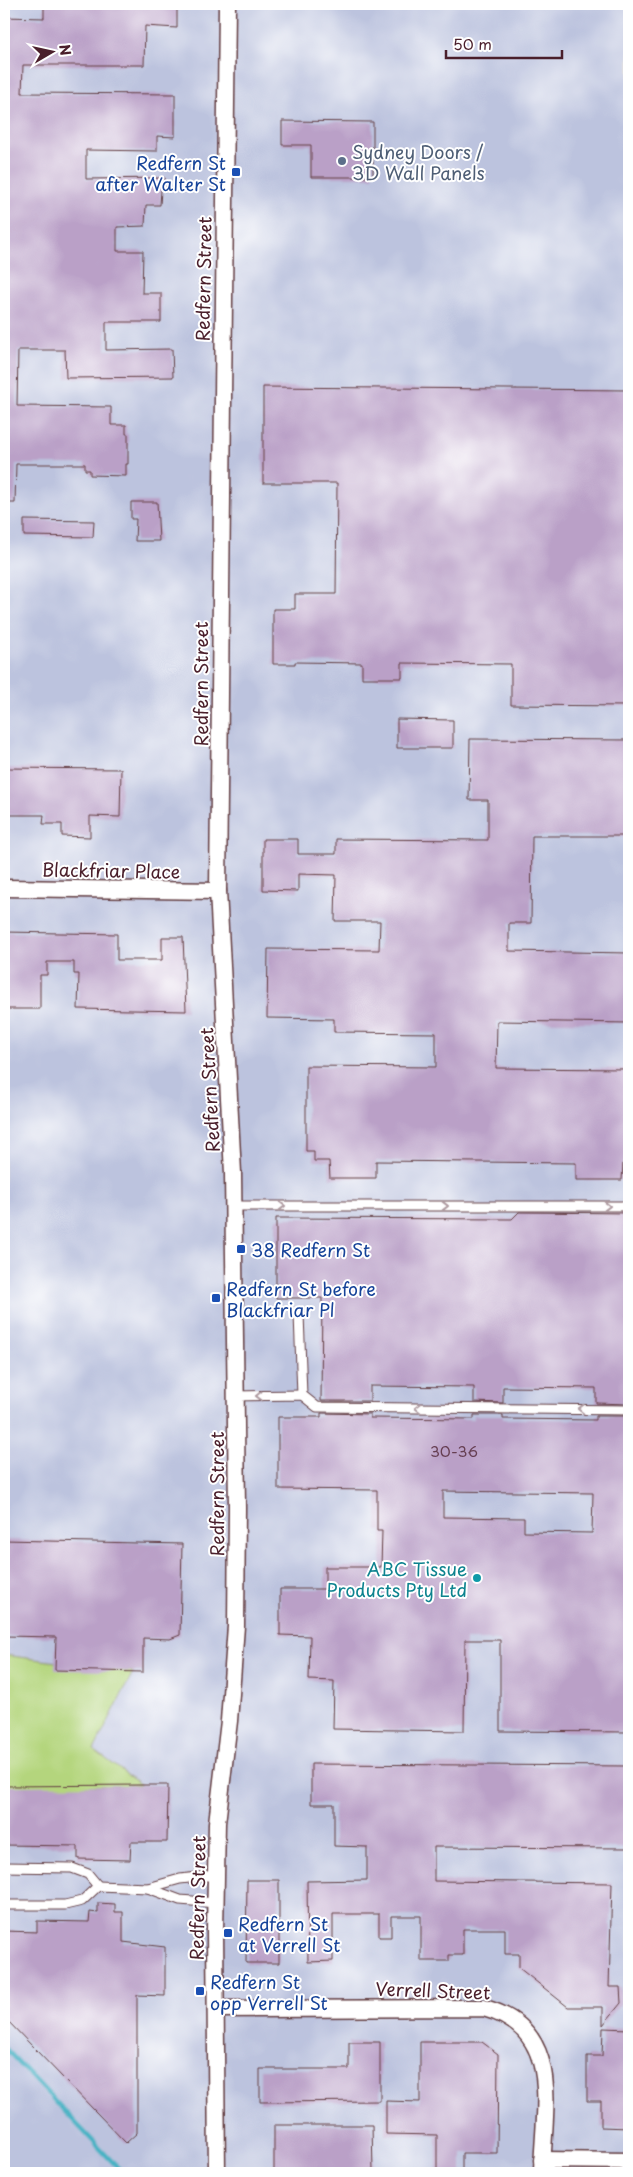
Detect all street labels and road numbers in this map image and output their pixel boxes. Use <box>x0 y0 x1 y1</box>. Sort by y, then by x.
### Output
street label: Redfern Street <box>188 216 218 342</box>
street label: Redfern Street <box>187 622 214 747</box>
street label: Blackfriar Place <box>42 855 180 885</box>
street label: Redfern Street <box>192 1027 226 1153</box>
street label: Redfern Street <box>203 1432 230 1557</box>
street label: Redfern Street <box>182 1835 212 1961</box>
street label: Verrell Street <box>375 1975 491 2005</box>

